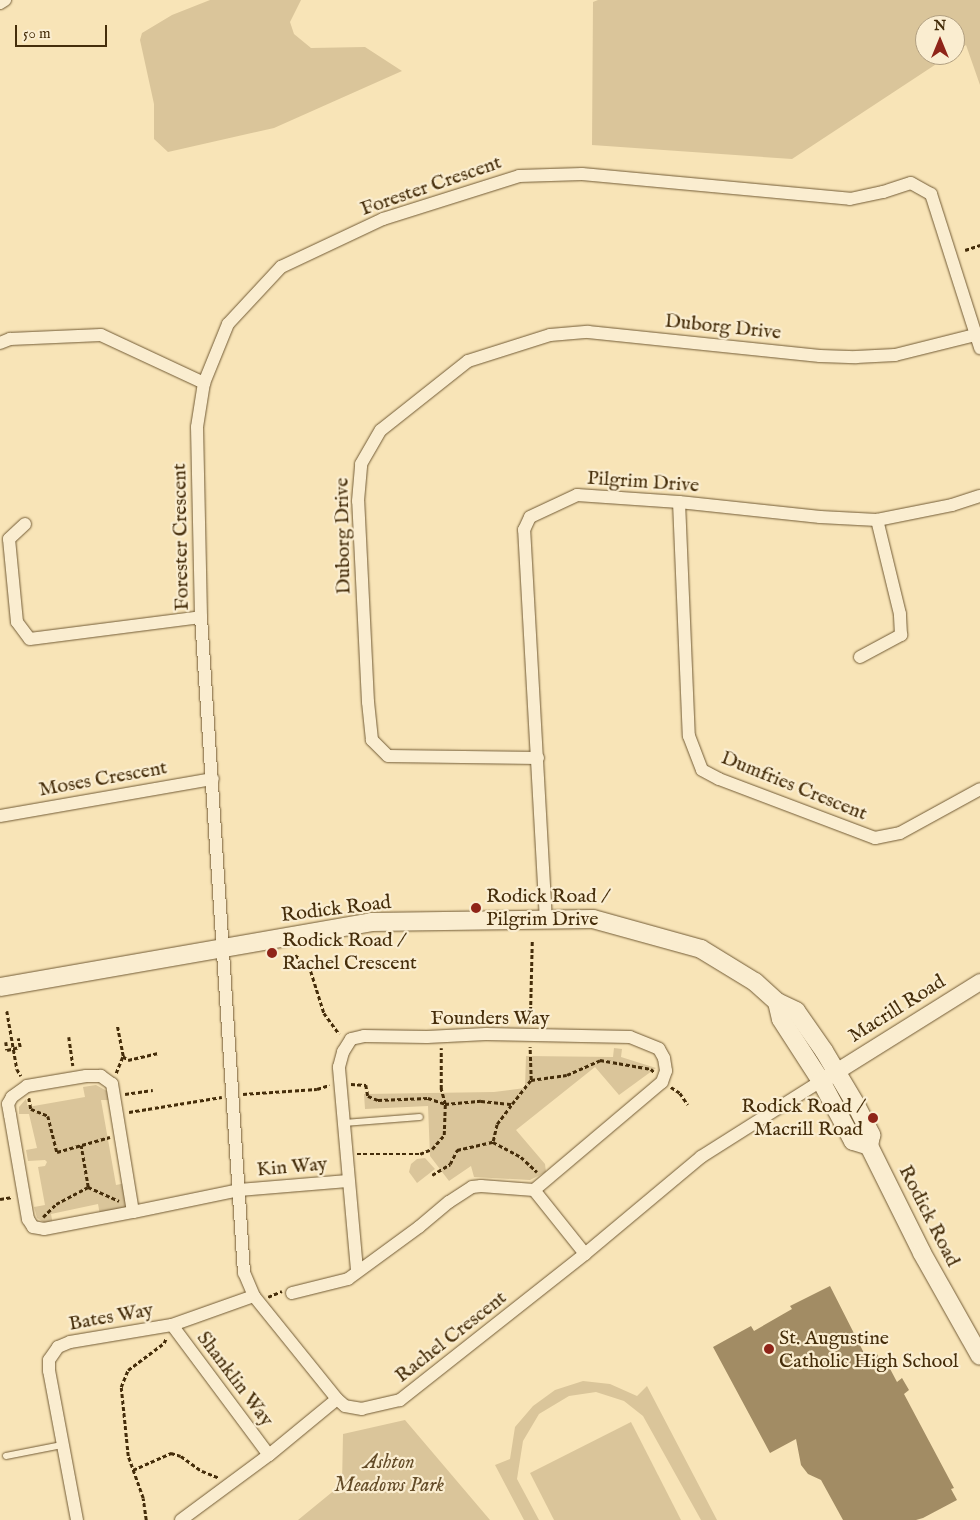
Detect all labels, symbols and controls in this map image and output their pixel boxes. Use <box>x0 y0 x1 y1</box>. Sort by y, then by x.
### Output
scale bar <box>18 15 110 47</box>
north arrow <box>915 15 965 65</box>
text: N <box>934 17 946 35</box>
text: 50 m <box>23 24 51 43</box>
street label: Forester Crescent <box>357 151 505 221</box>
street label: Duborg Drive <box>664 309 782 345</box>
street label: Forester Crescent <box>168 463 194 611</box>
street label: Pilgrim Drive <box>586 466 700 498</box>
street label: Duborg Drive <box>330 477 356 595</box>
street label: Dumfries Crescent <box>718 746 870 826</box>
street label: Moses Crescent <box>37 756 169 802</box>
place label: Rodick Road / Pilgrim Drive <box>486 884 608 931</box>
street label: Rodick Road <box>280 890 392 928</box>
marker: Rodick Road / Pilgrim Drive <box>470 902 482 914</box>
place label: Rodick Road / Rachel Crescent <box>282 929 417 976</box>
marker: Rodick Road / Rachel Crescent <box>266 947 278 959</box>
street label: Macrill Road <box>844 970 950 1048</box>
street label: Founders Way <box>431 1006 549 1030</box>
place label: Rodick Road / Macrill Road <box>741 1094 863 1141</box>
marker: Rodick Road / Macrill Road <box>867 1112 879 1124</box>
street label: Kin Way <box>256 1152 328 1182</box>
street label: Rodick Road <box>893 1161 965 1271</box>
street label: Rachel Crescent <box>390 1286 512 1388</box>
street label: Bates Way <box>67 1298 155 1336</box>
place label: St. Augustine Catholic High School <box>779 1326 959 1373</box>
street label: Shanklin Way <box>191 1327 279 1431</box>
marker: St. Augustine Catholic High School <box>763 1343 775 1355</box>
park label: Ashton Meadows Park <box>334 1450 444 1497</box>

